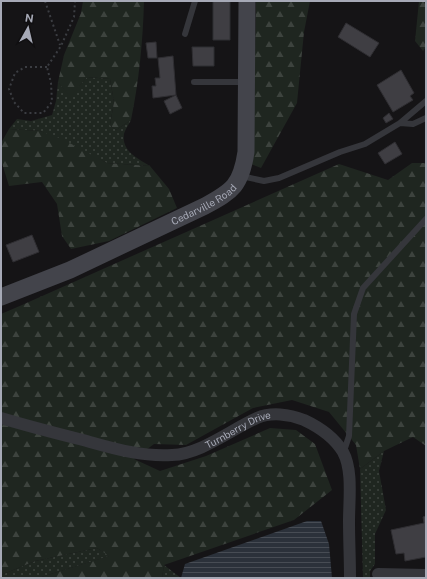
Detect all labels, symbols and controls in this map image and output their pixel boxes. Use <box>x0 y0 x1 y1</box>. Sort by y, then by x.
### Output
north arrow <box>8 8 48 48</box>
text: N <box>24 12 34 25</box>
street label: Cedarville Road <box>169 181 239 227</box>
street label: Turnberry Drive <box>203 409 272 451</box>

